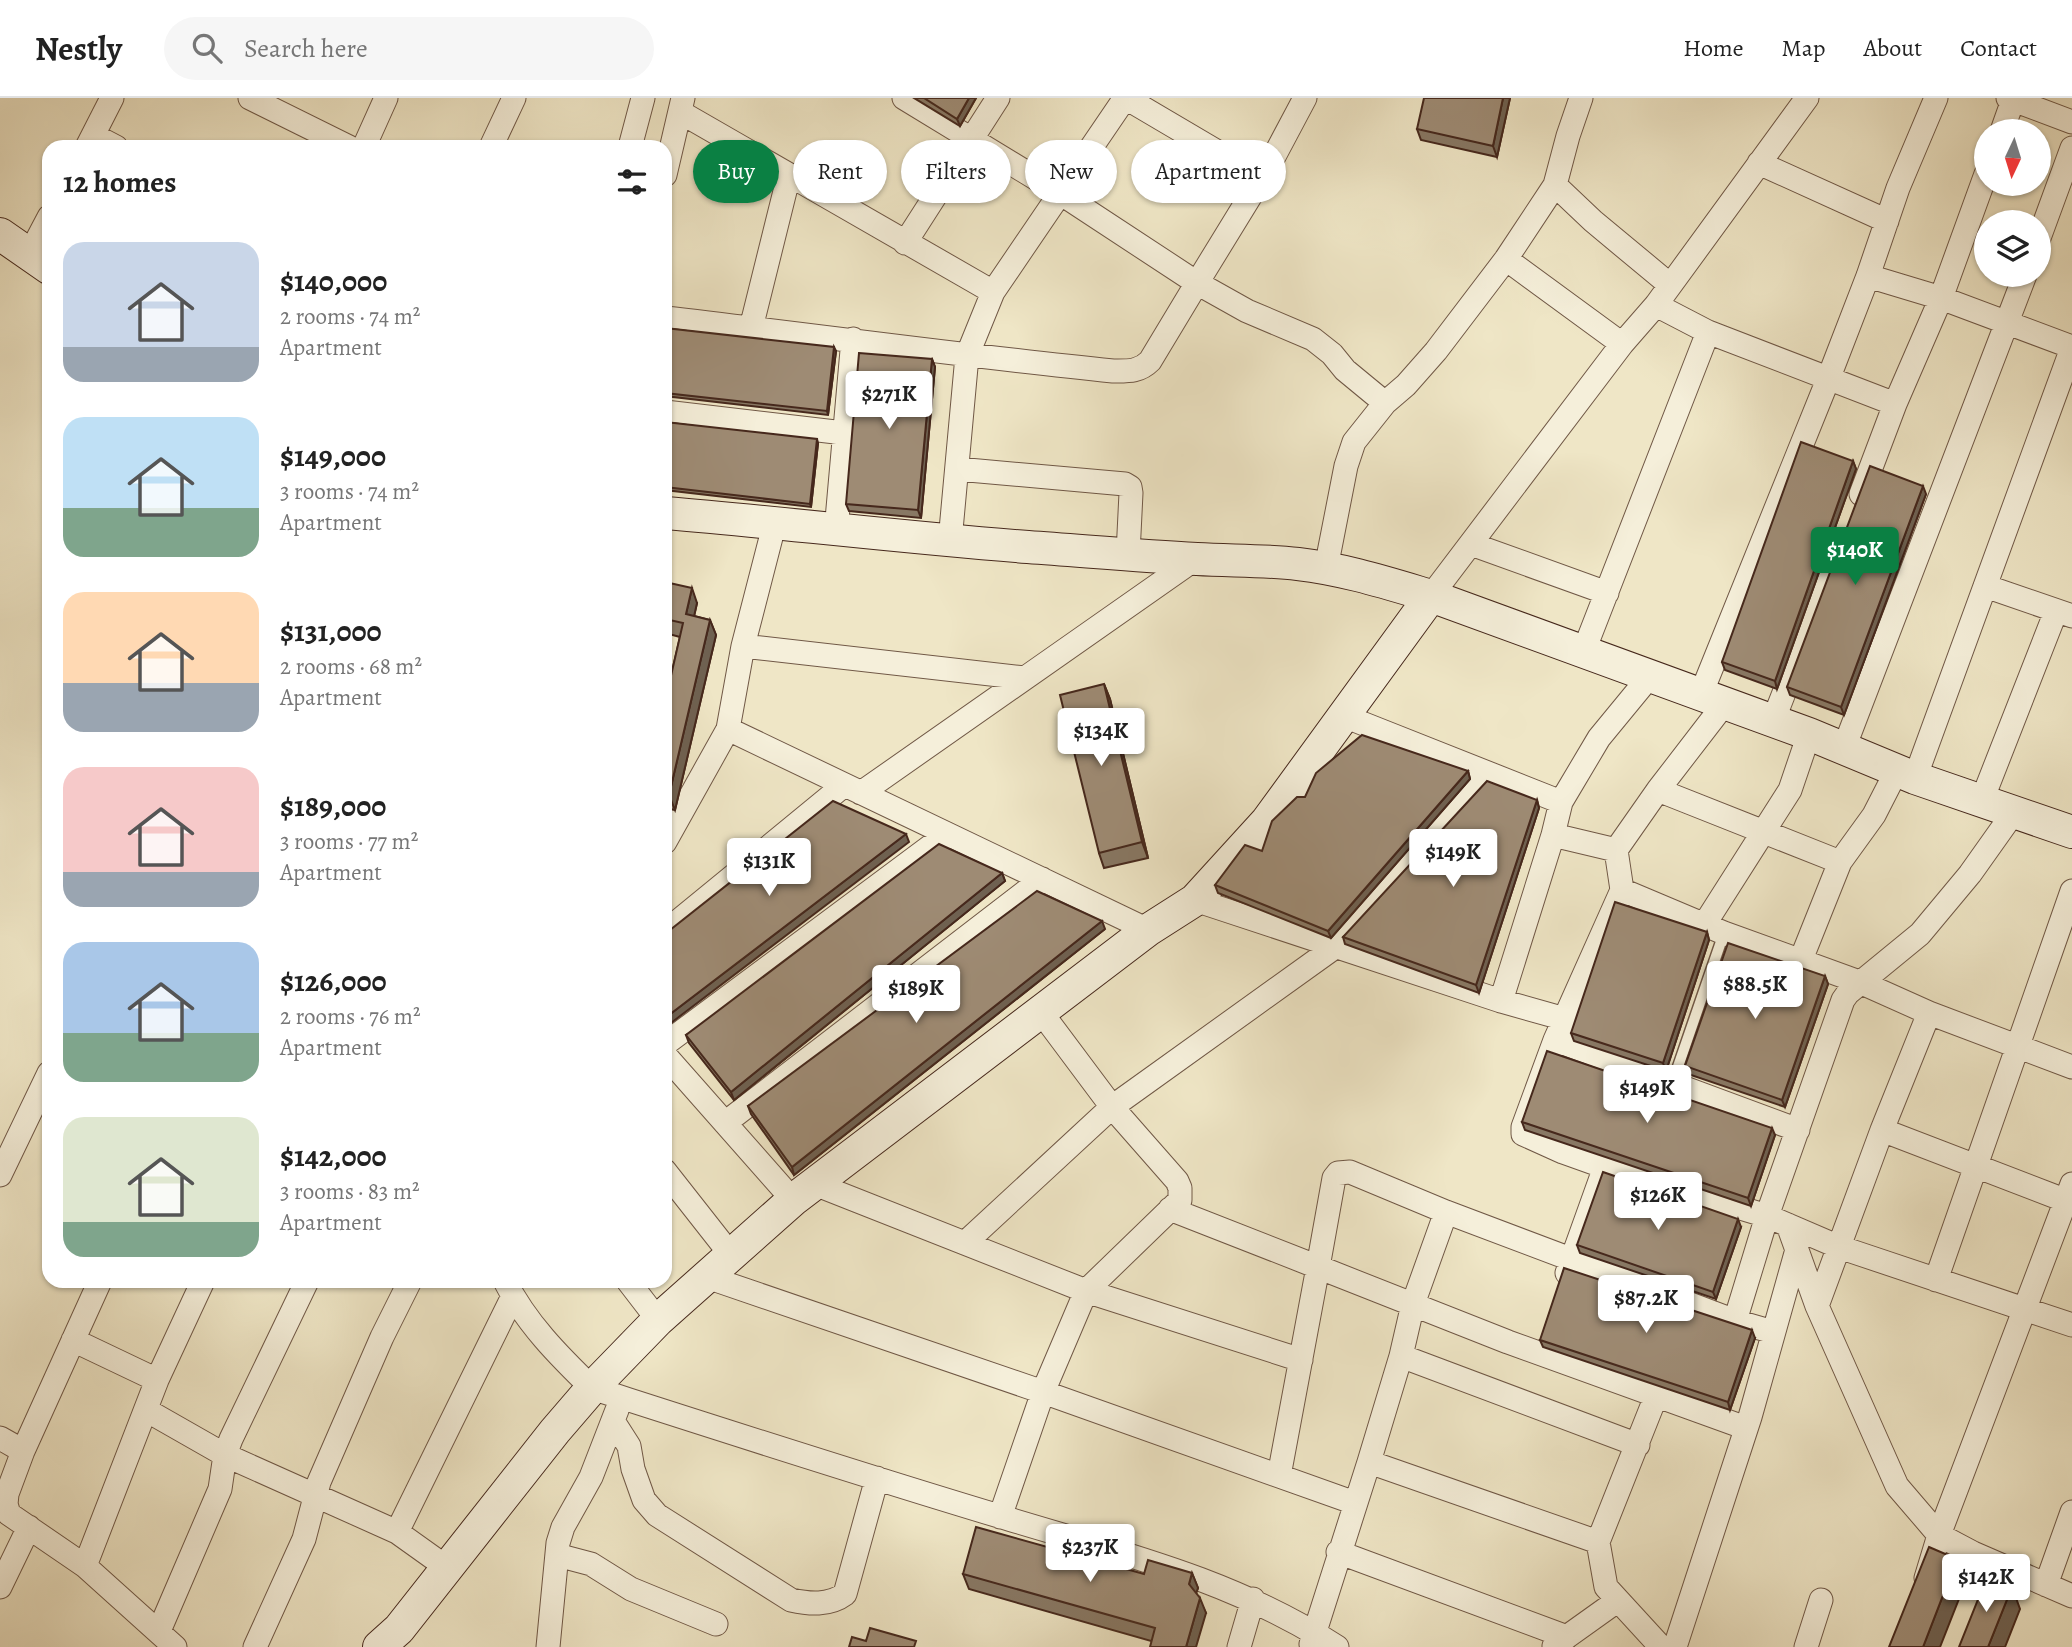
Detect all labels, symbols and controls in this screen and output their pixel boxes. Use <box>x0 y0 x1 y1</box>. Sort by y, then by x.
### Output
search box <box>164 17 654 80</box>
text: Nestly <box>35 26 122 71</box>
icon: search <box>188 29 226 67</box>
text: Search here <box>244 31 368 66</box>
text: Home <box>1683 32 1744 64</box>
text: Map <box>1782 32 1826 64</box>
text: About <box>1864 32 1922 64</box>
text: Contact <box>1960 32 2037 64</box>
north arrow <box>1974 119 2051 196</box>
map controls <box>1974 119 2051 287</box>
chip: Buy <box>693 140 779 203</box>
chip: Rent <box>793 140 887 203</box>
chip: Filters <box>901 140 1011 203</box>
chip: New <box>1025 140 1117 203</box>
chip: Apartment <box>1131 140 1286 203</box>
text: 12 homes <box>63 162 176 202</box>
icon: filters <box>613 163 651 201</box>
button: layers <box>1974 210 2051 287</box>
text: $140,000 <box>280 261 387 301</box>
icon: home <box>119 270 203 354</box>
text: 2 rooms · 74 m² <box>280 301 420 332</box>
text: Apartment <box>280 332 382 363</box>
pin: $271K <box>840 372 938 431</box>
text: $271K <box>862 378 917 409</box>
text: $149,000 <box>280 436 386 476</box>
icon: home <box>119 445 203 529</box>
text: 3 rooms · 74 m² <box>280 476 419 507</box>
text: Apartment <box>280 507 382 538</box>
pin: $140K <box>1806 528 1904 587</box>
text: $140K <box>1827 534 1883 565</box>
text: $131,000 <box>280 611 382 651</box>
icon: home <box>119 620 203 704</box>
text: 2 rooms · 68 m² <box>280 651 422 682</box>
text: Apartment <box>280 682 382 713</box>
pin: $134K <box>1052 708 1150 768</box>
text: $134K <box>1074 715 1128 746</box>
text: $189,000 <box>280 786 386 826</box>
icon: home <box>119 795 203 879</box>
text: 3 rooms · 77 m² <box>280 826 418 857</box>
pin: $149K <box>1404 830 1502 889</box>
text: $149K <box>1425 836 1481 867</box>
pin: $131K <box>720 838 818 898</box>
text: $131K <box>743 845 795 876</box>
text: Apartment <box>280 857 382 888</box>
text: $126,000 <box>280 961 387 1001</box>
pin: $88.5K <box>1698 962 1812 1021</box>
pin: $189K <box>867 965 965 1025</box>
text: $88.5K <box>1723 968 1787 999</box>
icon: home <box>119 970 203 1054</box>
text: $189K <box>888 972 944 1003</box>
text: 2 rooms · 76 m² <box>280 1001 421 1032</box>
text: Apartment <box>280 1032 382 1063</box>
pin: $149K <box>1598 1066 1696 1125</box>
text: $149K <box>1619 1072 1675 1103</box>
text: $142,000 <box>280 1136 387 1176</box>
icon: home <box>119 1145 203 1229</box>
pin: $126K <box>1609 1172 1707 1232</box>
text: 3 rooms · 83 m² <box>280 1176 420 1207</box>
text: $126K <box>1630 1179 1686 1210</box>
text: Apartment <box>280 1207 382 1238</box>
pin: $87.2K <box>1589 1276 1703 1335</box>
text: $87.2K <box>1614 1282 1678 1313</box>
pin: $237K <box>1041 1524 1139 1584</box>
text: $237K <box>1062 1531 1118 1562</box>
pin: $142K <box>1937 1554 2035 1614</box>
text: $142K <box>1958 1561 2014 1592</box>

